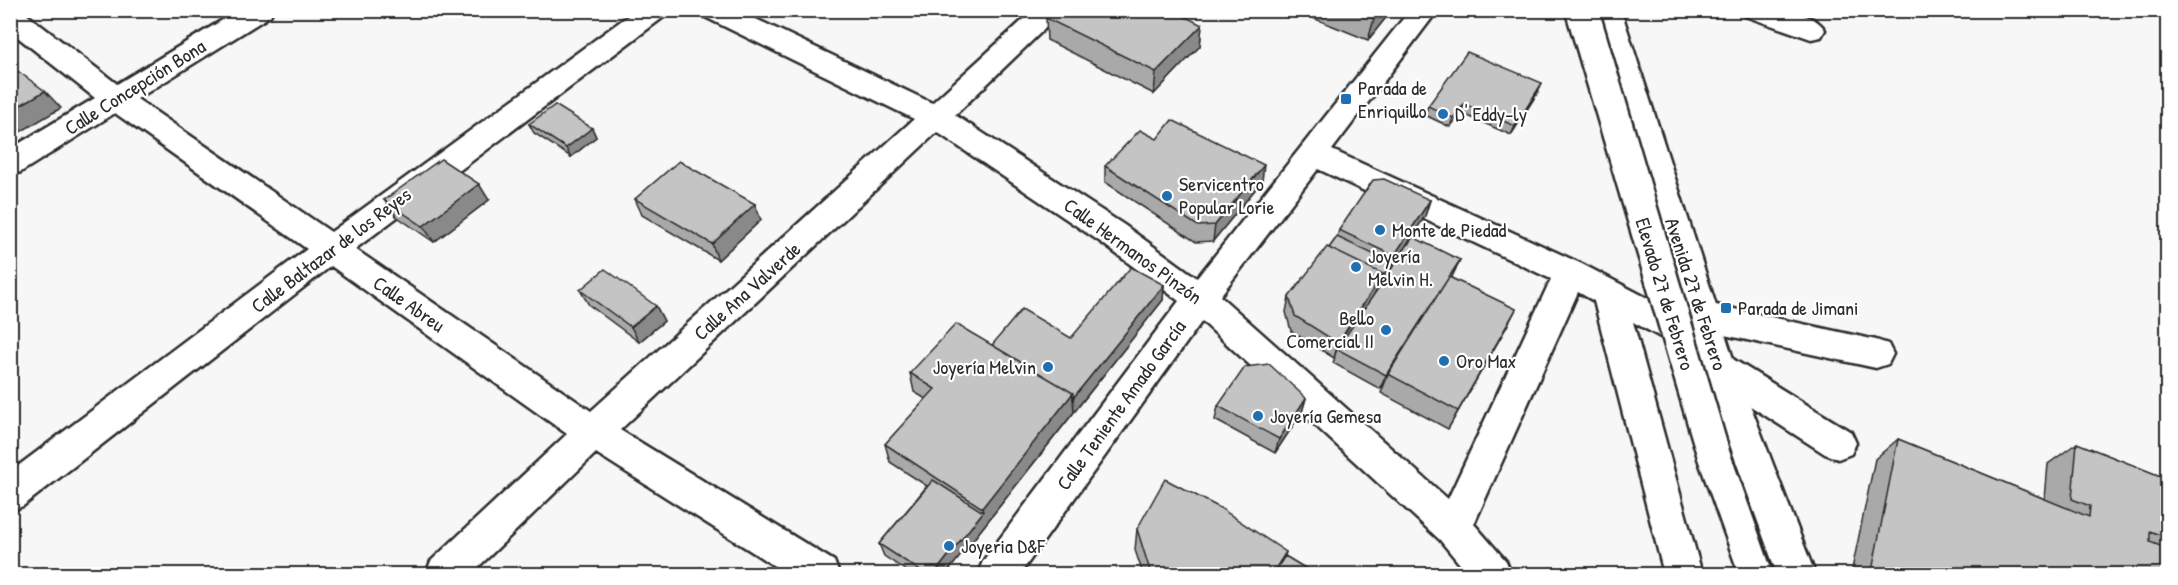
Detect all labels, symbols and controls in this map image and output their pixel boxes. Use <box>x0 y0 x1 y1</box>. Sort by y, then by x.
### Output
street label: Calle Concepción Bona <box>59 32 210 141</box>
place label: Parada de Enriquillo <box>1358 74 1427 124</box>
marker: Parada de Enriquillo <box>1339 92 1353 106</box>
place label: D' Eddy-ly <box>1455 100 1527 127</box>
marker: D' Eddy-ly <box>1436 107 1450 121</box>
place label: Servicentro Popular Lorie <box>1179 170 1274 220</box>
street label: Calle Baltazar de los Reyes <box>245 180 416 319</box>
marker: Servicentro Popular Lorie <box>1160 189 1174 203</box>
street label: Calle Hermanos Pinzón <box>1059 191 1208 310</box>
street label: Elevado 27 de Febrero <box>1630 214 1701 373</box>
street label: Avenida 27 de Febrero <box>1659 214 1734 374</box>
place label: Monte de Piedad <box>1392 216 1506 243</box>
marker: Monte de Piedad <box>1373 223 1387 237</box>
street label: Calle Ana Valverde <box>687 235 806 346</box>
place label: Joyería Melvin H. <box>1368 242 1433 292</box>
marker: Joyería Melvin H. <box>1349 260 1363 274</box>
street label: Calle Abreu <box>368 269 450 338</box>
place label: Parada de Jimani <box>1738 294 1858 321</box>
marker: Parada de Jimani <box>1719 301 1733 315</box>
place label: Bello Comercial II <box>1286 304 1374 354</box>
street label: Calle Teniente Amado García <box>1050 314 1192 495</box>
marker: Bello Comercial II <box>1379 323 1393 337</box>
place label: Oro Max <box>1456 347 1516 374</box>
place label: Joyería Melvin <box>933 353 1036 380</box>
marker: Oro Max <box>1437 354 1451 368</box>
marker: Joyería Melvin <box>1041 360 1055 374</box>
place label: Joyería Gemesa <box>1270 402 1381 429</box>
marker: Joyería Gemesa <box>1251 409 1265 423</box>
place label: Joyeria D&F <box>961 532 1046 559</box>
marker: Joyeria D&F <box>942 539 956 553</box>

